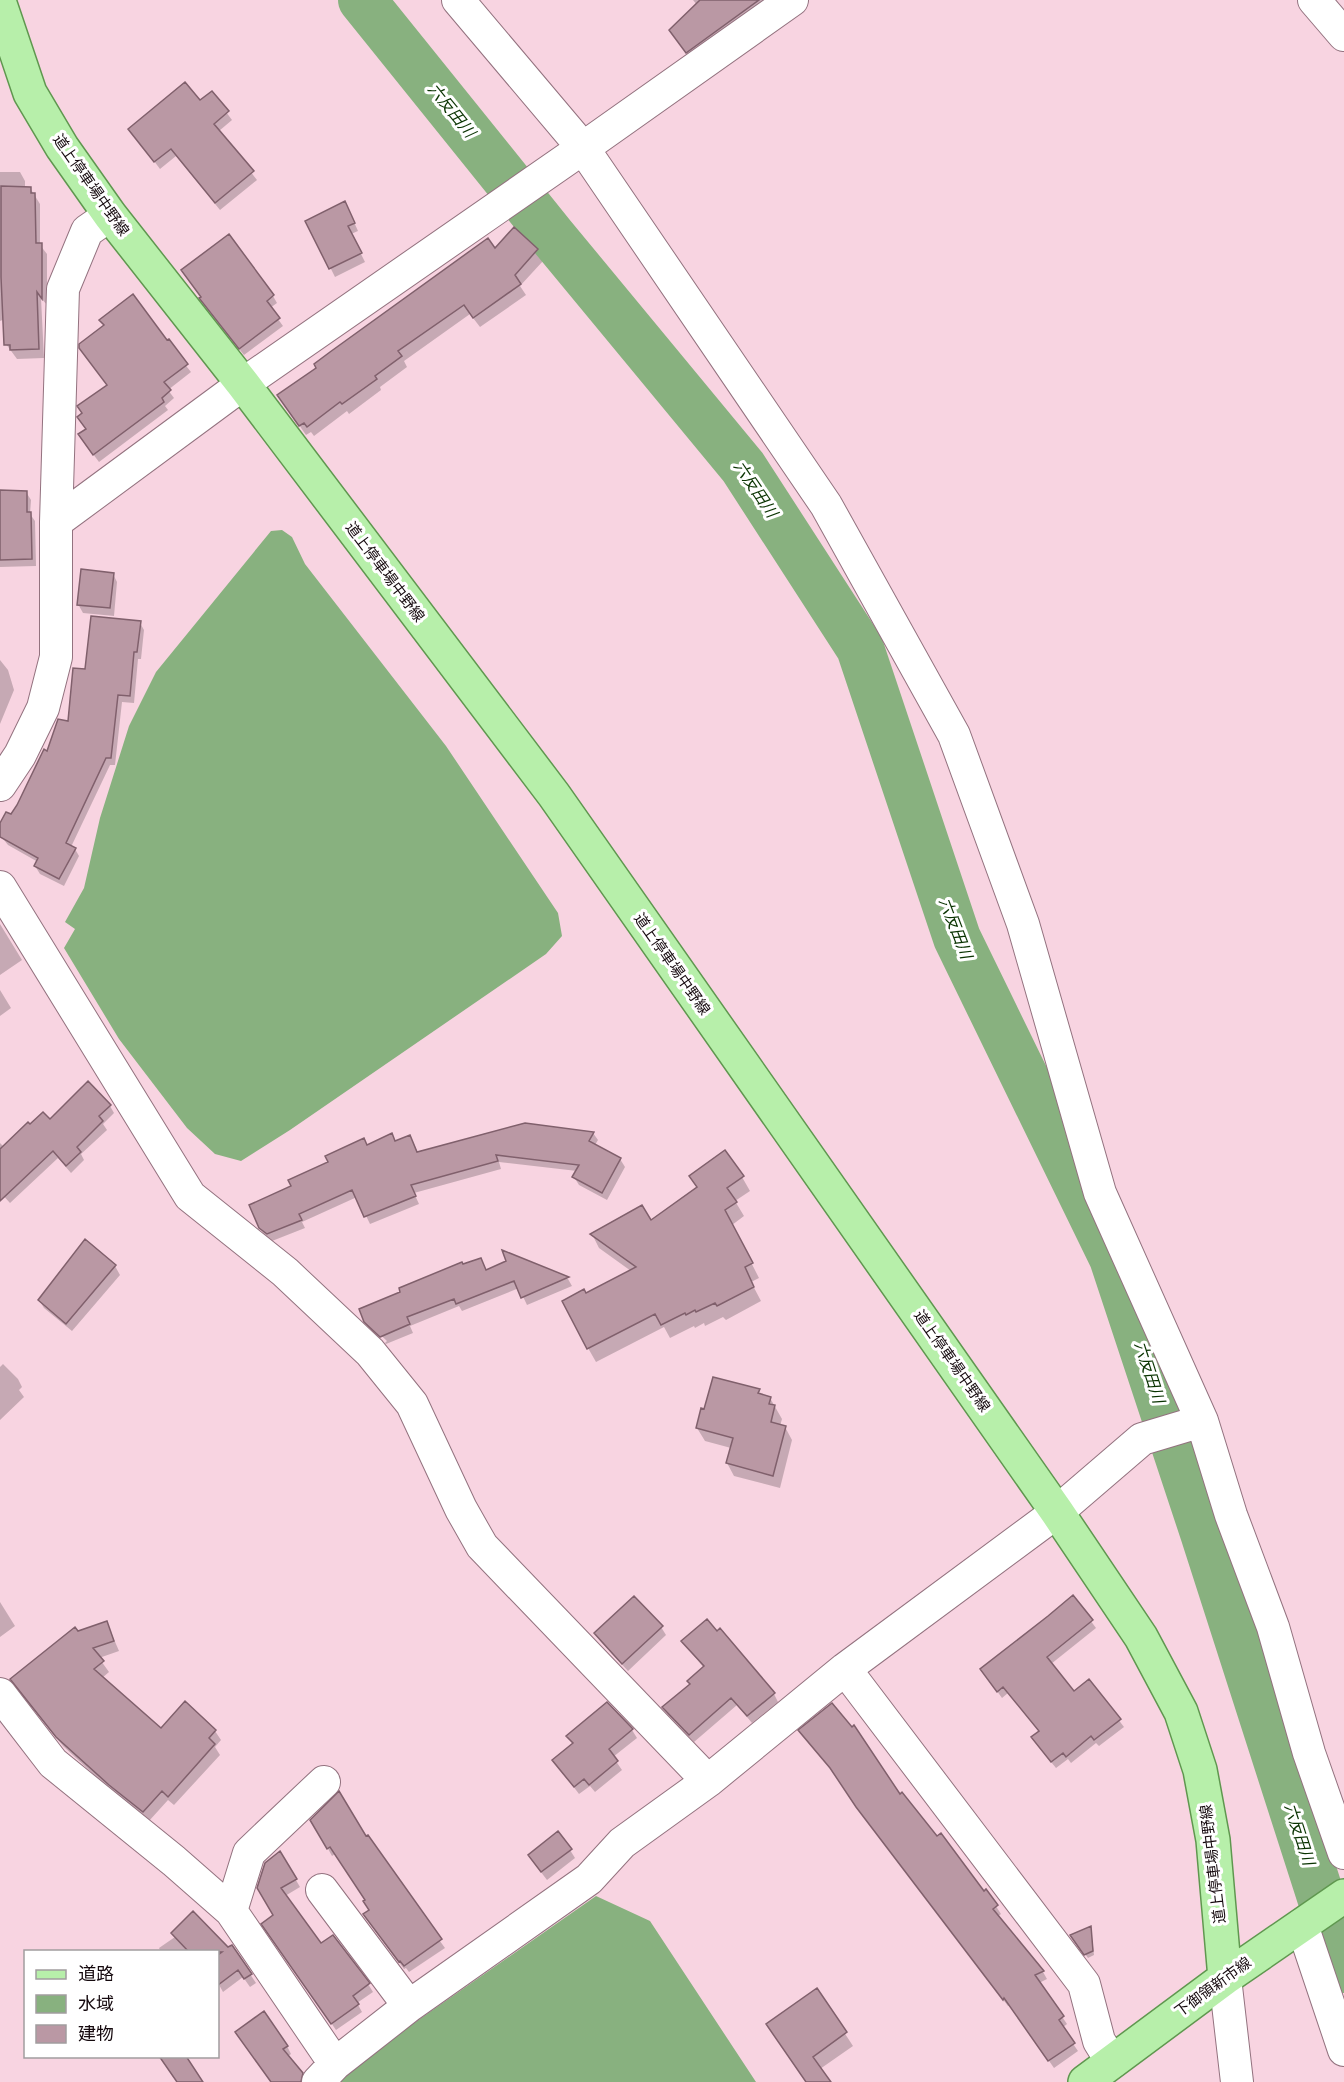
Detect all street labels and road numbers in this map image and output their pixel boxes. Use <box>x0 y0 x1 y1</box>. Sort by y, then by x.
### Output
street label: 道上停車場中野線 <box>50 131 133 239</box>
street label: 道上停車場中野線 <box>342 519 428 625</box>
street label: 道上停車場中野線 <box>631 910 714 1018</box>
street label: 道上停車場中野線 <box>911 1307 994 1415</box>
street label: 道上停車場中野線 <box>1197 1803 1228 1925</box>
street label: 下御領新市線 <box>1171 1953 1254 2020</box>

